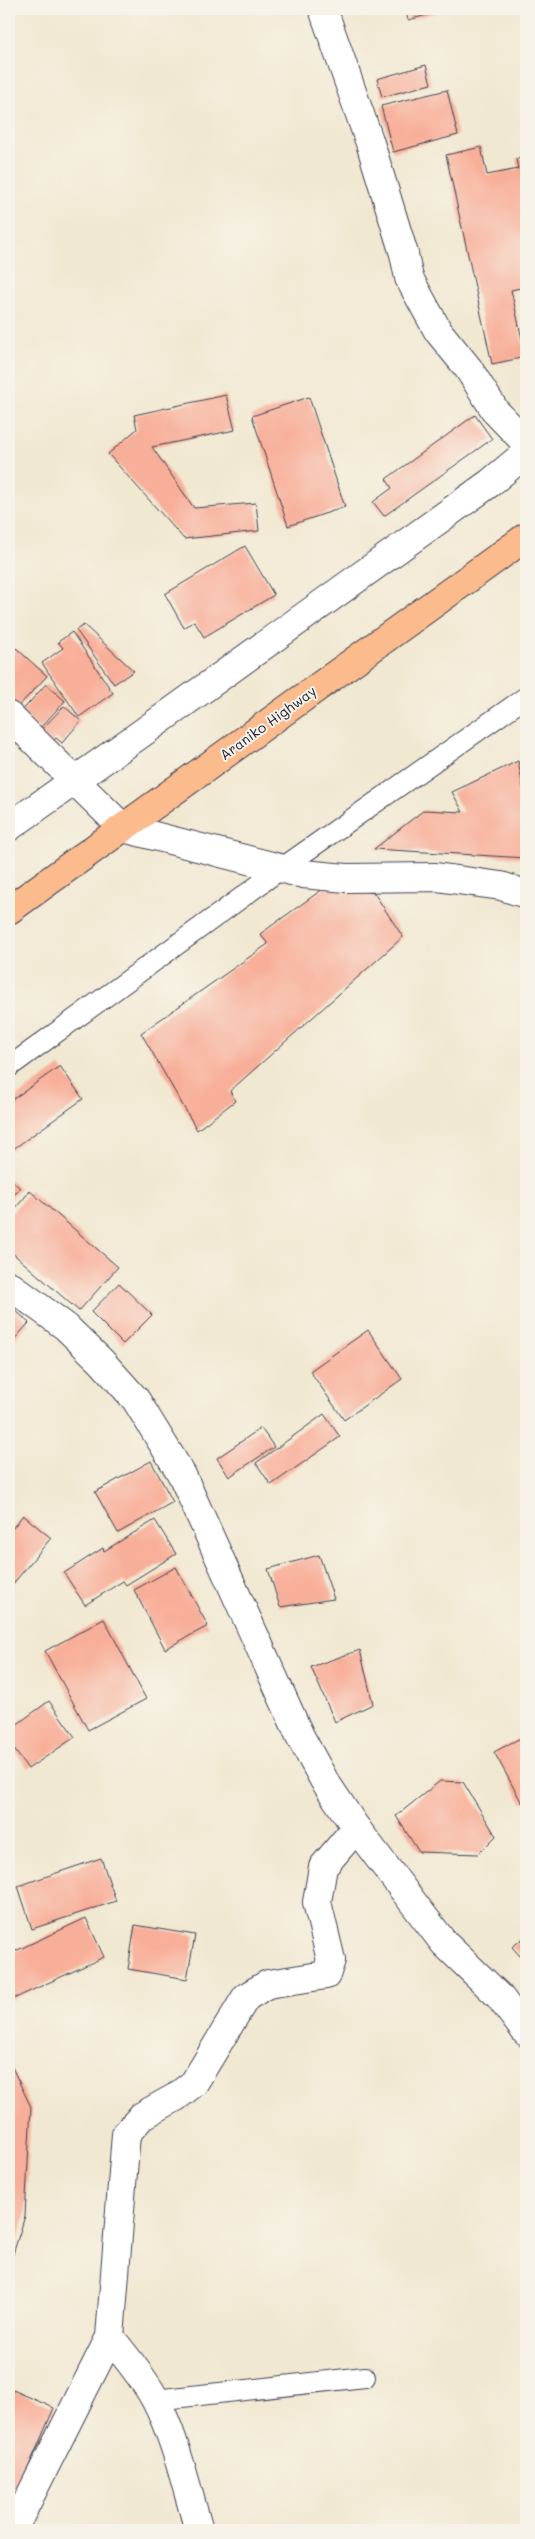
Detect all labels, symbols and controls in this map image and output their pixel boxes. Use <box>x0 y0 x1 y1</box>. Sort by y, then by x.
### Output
street label: Araniko Highway <box>216 681 320 764</box>

